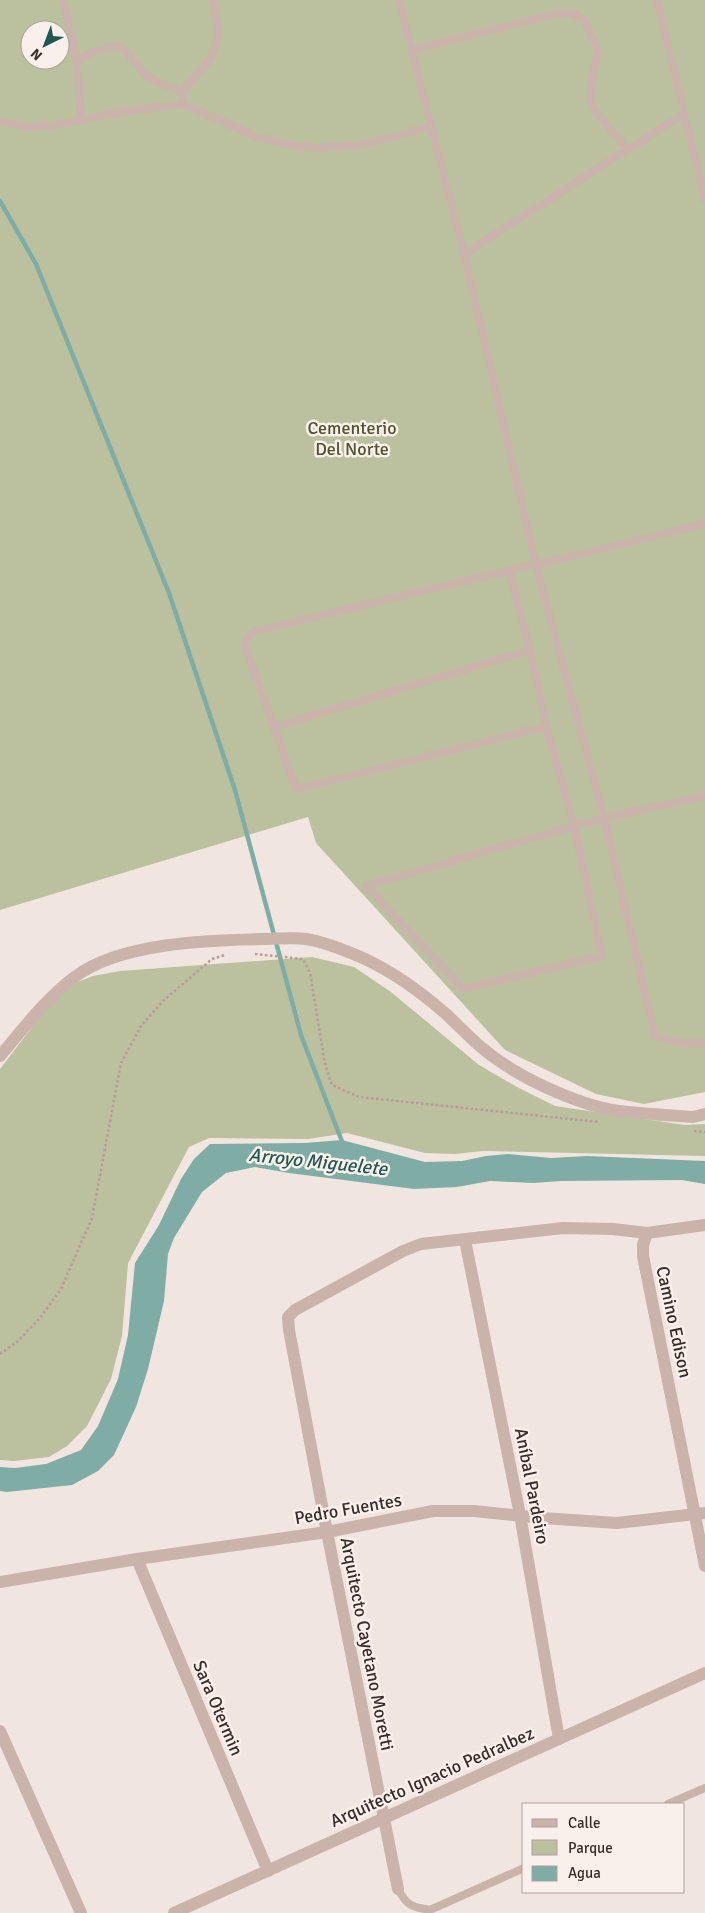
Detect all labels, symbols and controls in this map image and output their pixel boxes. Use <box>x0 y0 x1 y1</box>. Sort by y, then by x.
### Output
north arrow <box>20 20 70 70</box>
text: N <box>27 45 46 64</box>
park label: Cementerio Del Norte <box>307 417 397 460</box>
water label: Arroyo Miguelete <box>248 1143 390 1181</box>
street label: Camino Edison <box>651 1264 697 1380</box>
street label: Aníbal Pardeiro <box>510 1426 554 1546</box>
street label: Pedro Fuentes <box>293 1489 403 1529</box>
street label: Arquitecto Cayetano Moretti <box>336 1535 398 1753</box>
street label: Sara Otermin <box>188 1657 248 1759</box>
street label: Arquitecto Ignacio Pedralbez <box>327 1722 537 1832</box>
legend <box>522 1803 685 1893</box>
text: Calle <box>568 1814 601 1832</box>
text: Parque <box>568 1839 613 1857</box>
text: Agua <box>568 1864 601 1882</box>

